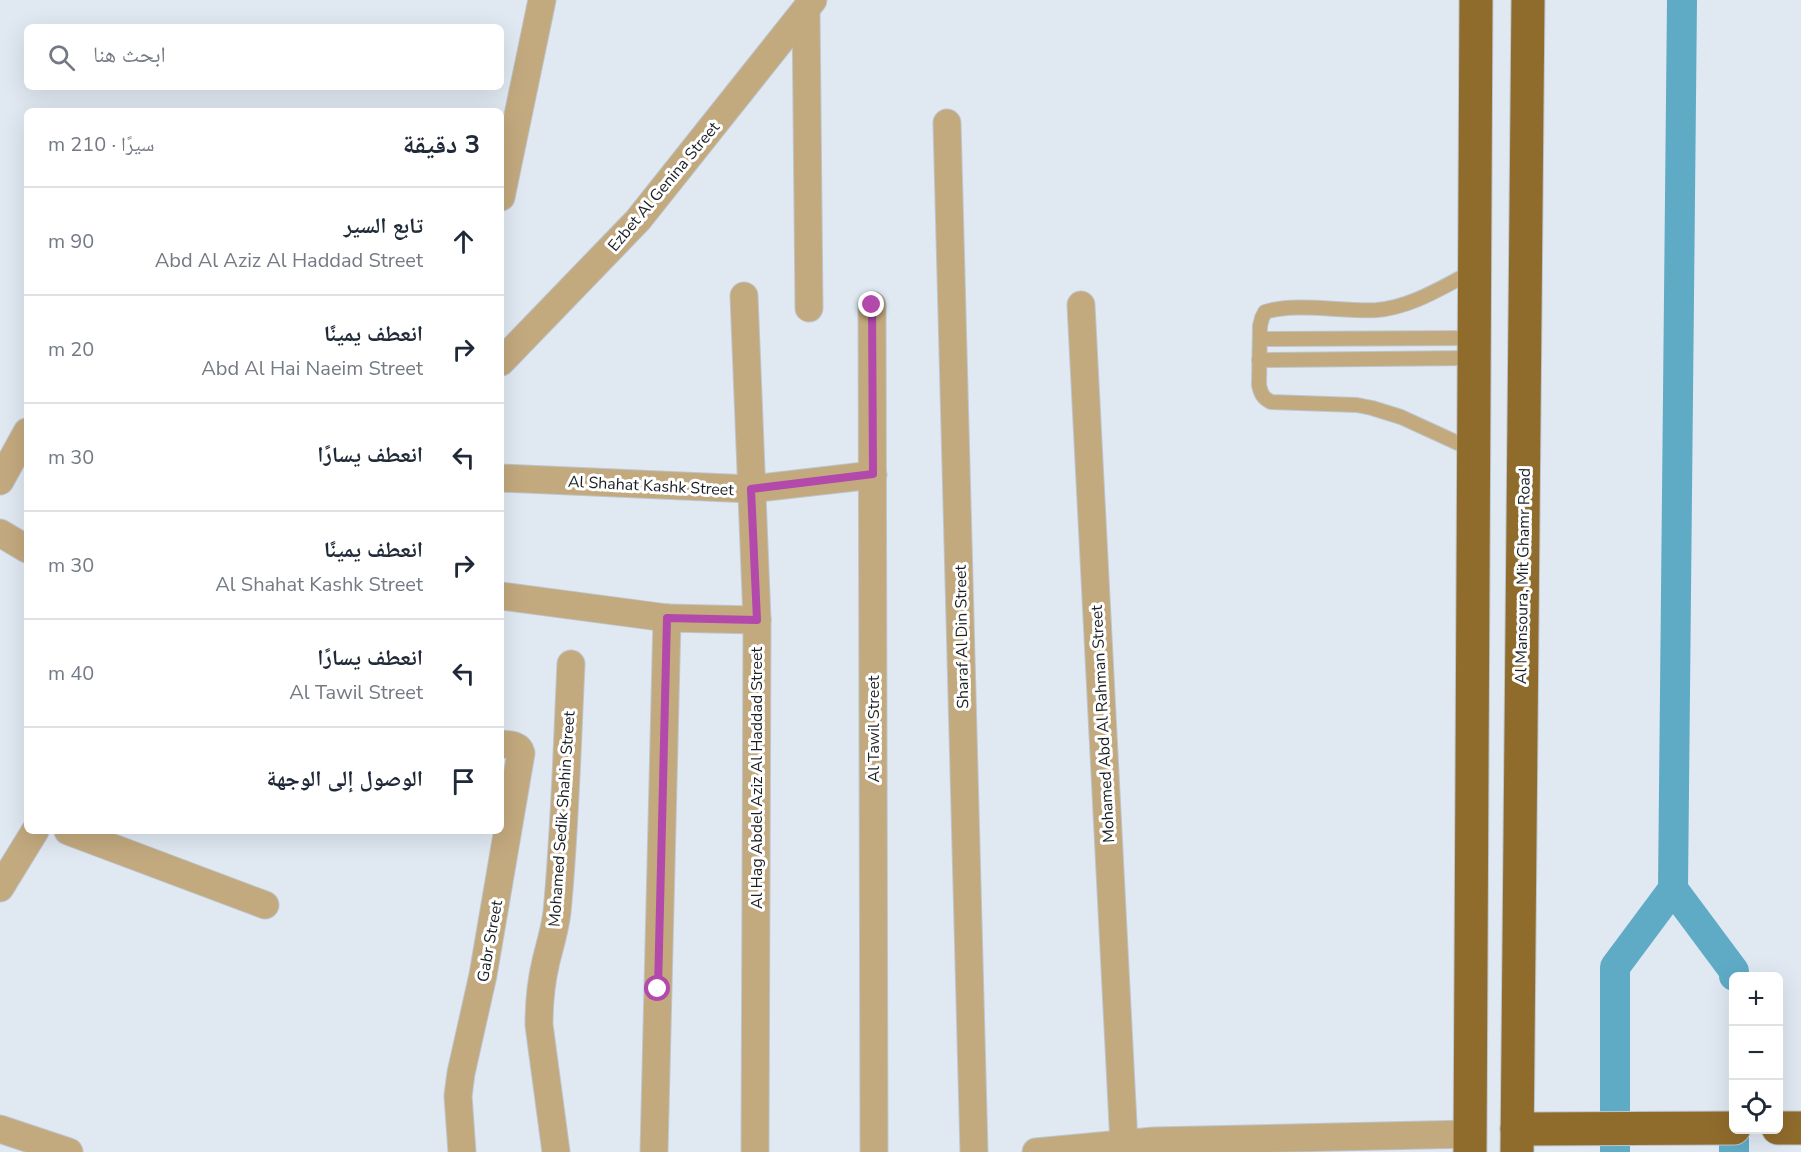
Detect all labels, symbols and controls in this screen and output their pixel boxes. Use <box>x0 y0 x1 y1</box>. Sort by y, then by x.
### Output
search box <box>24 24 504 90</box>
text: ابحث هنا <box>93 40 166 70</box>
icon: search <box>45 41 78 74</box>
street label: Ezbet Al Genina Street <box>603 117 725 256</box>
text: 3 دقيقة <box>403 127 480 162</box>
text: سيرًا · 210 m <box>48 131 154 158</box>
text: تابع السير <box>344 211 423 241</box>
icon: ahead <box>447 225 480 258</box>
text: 90 m <box>48 228 94 255</box>
text: Abd Al Aziz Al Haddad Street <box>155 247 423 274</box>
route end <box>858 291 884 317</box>
text: انعطف يمينًا <box>324 319 423 349</box>
icon: right <box>447 333 480 366</box>
text: 20 m <box>48 336 94 363</box>
text: Abd Al Hai Naeim Street <box>201 355 423 382</box>
text: انعطف يسارًا <box>317 440 423 470</box>
icon: left <box>447 441 480 474</box>
text: 30 m <box>48 444 94 471</box>
street label: Al Mansoura, Mit Ghamr Road <box>1510 468 1536 684</box>
street label: Al Shahat Kashk Street <box>567 471 735 501</box>
text: انعطف يمينًا <box>324 535 423 565</box>
icon: right <box>447 549 480 582</box>
text: 30 m <box>48 552 94 579</box>
street label: Sharaf Al Din Street <box>950 564 974 709</box>
text: Al Shahat Kashk Street <box>215 571 423 598</box>
street label: Mohamed Abd Al Rahman Street <box>1086 604 1120 843</box>
text: انعطف يسارًا <box>317 643 423 673</box>
street label: Al Hag Abdel Aziz Al Haddad Street <box>746 647 768 909</box>
icon: left <box>447 657 480 690</box>
text: 40 m <box>48 660 94 687</box>
street label: Al Tawil Street <box>863 675 885 783</box>
text: Al Tawil Street <box>289 679 423 706</box>
street label: Mohamed Sedik Shahin Street <box>543 710 581 928</box>
text: الوصول إلى الوجهة <box>266 764 423 794</box>
icon: arrive <box>447 765 480 798</box>
street label: Gabr Street <box>472 898 508 984</box>
map controls <box>1729 972 1783 1134</box>
button: + <box>1729 972 1783 1026</box>
route start <box>644 975 670 1001</box>
button: − <box>1729 1026 1783 1080</box>
button: locate <box>1729 1080 1783 1134</box>

